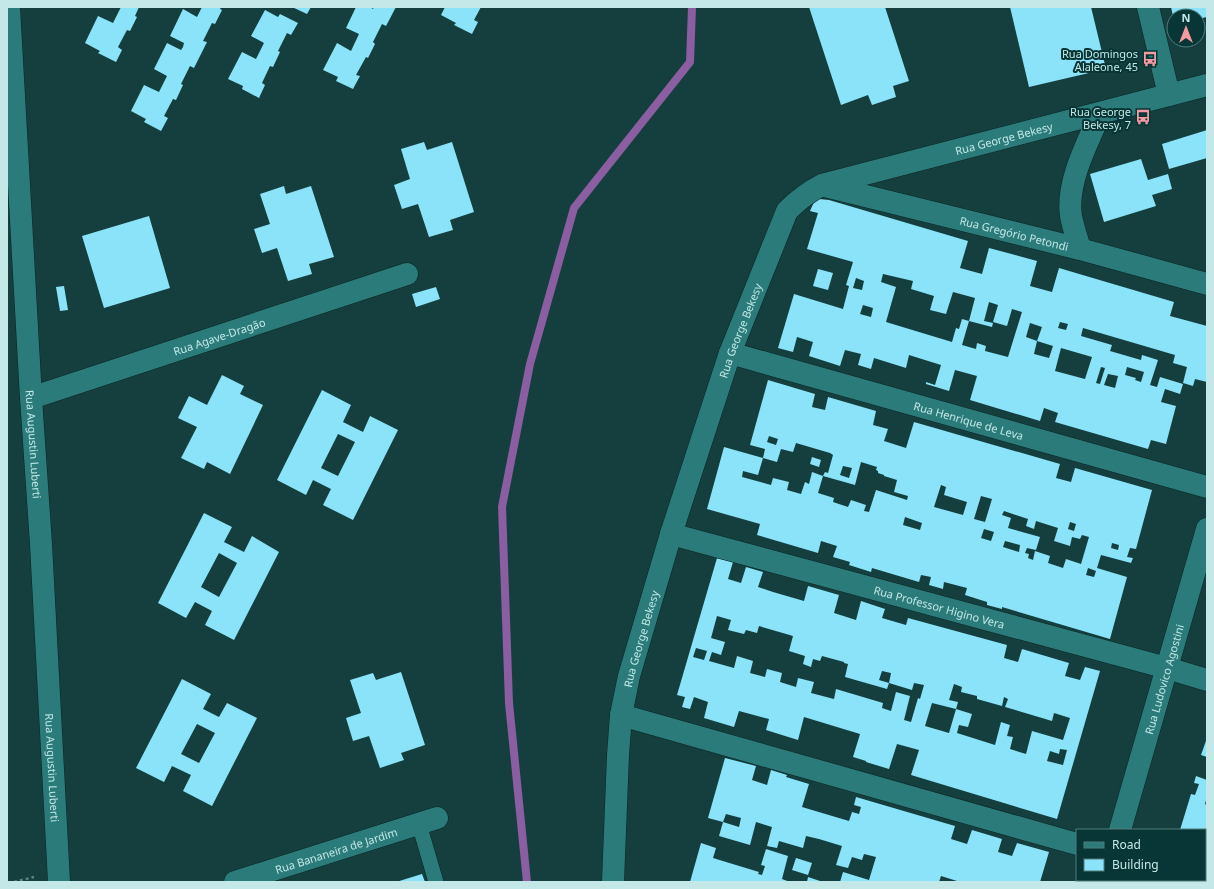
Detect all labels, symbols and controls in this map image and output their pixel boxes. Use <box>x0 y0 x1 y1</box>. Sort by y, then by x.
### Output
north arrow <box>1166 8 1206 48</box>
text: N <box>1182 10 1190 25</box>
place label: Rua Domingos Alaleone, 45 <box>1062 46 1138 74</box>
bus stop icon: Rua Domingos Alaleone, 45 <box>1141 50 1159 68</box>
place label: Rua George Bekesy, 7 <box>1070 104 1131 132</box>
bus stop icon: Rua George Bekesy, 7 <box>1134 108 1152 126</box>
street label: Rua George Bekesy <box>953 118 1054 158</box>
street label: Rua Gregório Petondi <box>958 212 1070 253</box>
street label: Rua George Bekesy <box>715 281 765 380</box>
street label: Rua Agave-Dragão <box>171 314 267 358</box>
street label: Rua Augustin Luberti <box>23 390 45 499</box>
street label: Rua Henrique de Leva <box>912 398 1025 443</box>
street label: Rua Professor Higino Vera <box>872 582 1007 631</box>
street label: Rua George Bekesy <box>619 588 662 688</box>
street label: Rua Ludovico Agostini <box>1141 622 1187 736</box>
street label: Rua Augustin Luberti <box>43 713 63 822</box>
street label: Rua Bananeira de Jardim <box>273 824 399 876</box>
legend <box>1076 829 1206 881</box>
text: Road <box>1112 836 1141 853</box>
text: Building <box>1112 856 1159 873</box>

